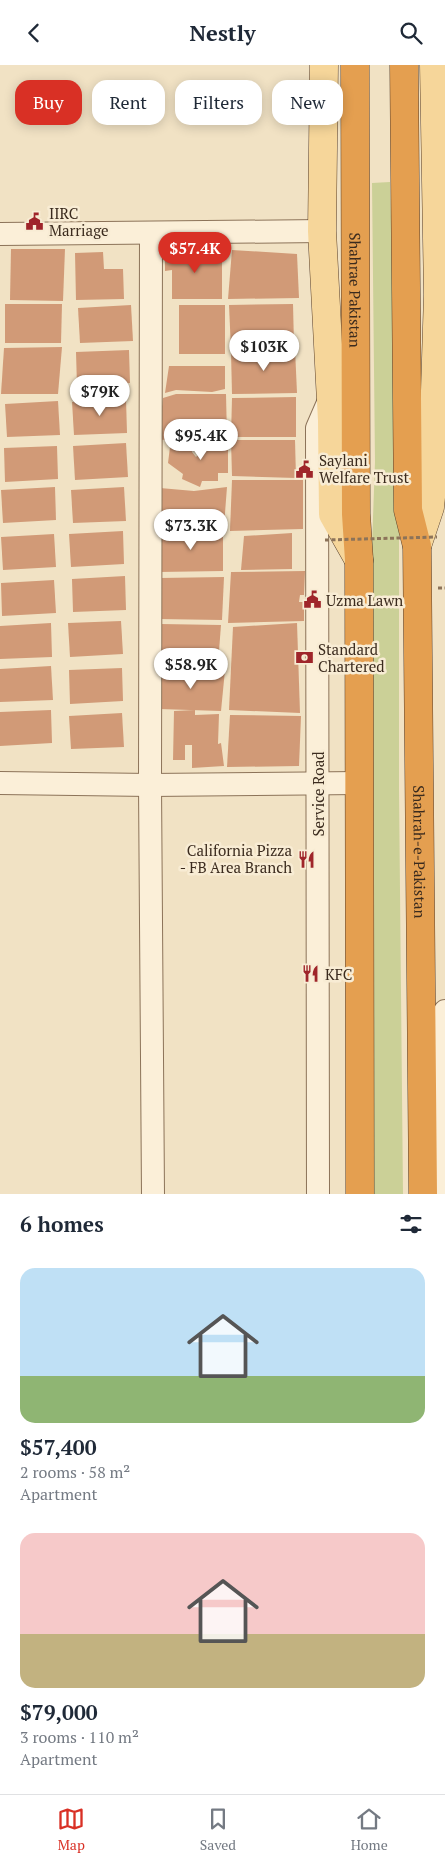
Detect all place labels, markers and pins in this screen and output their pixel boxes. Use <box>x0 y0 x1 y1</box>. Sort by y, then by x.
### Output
place label: IIRC Marriage <box>49 203 109 240</box>
public building icon: IIRC Marriage <box>25 212 45 232</box>
pin: $57.4K <box>154 231 236 274</box>
pin: $103K <box>229 329 299 372</box>
pin: $79K <box>70 375 130 417</box>
pin: $95.4K <box>160 419 242 461</box>
place label: Saylani Welfare Trust <box>319 450 409 487</box>
public building icon: Saylani Welfare Trust <box>295 459 315 479</box>
pin: $73.3K <box>150 509 232 551</box>
public building icon: Uzma Lawn <box>302 590 322 610</box>
place label: Uzma Lawn <box>326 590 403 610</box>
place label: Standard Chartered <box>318 639 385 676</box>
pin: $58.9K <box>150 647 232 690</box>
bank icon: Standard Chartered <box>294 648 314 668</box>
place label: California Pizza - FB Area Branch <box>180 840 292 877</box>
restaurant icon: California Pizza - FB Area Branch <box>296 849 316 869</box>
restaurant icon: KFC <box>301 964 321 984</box>
place label: KFC <box>325 964 353 984</box>

